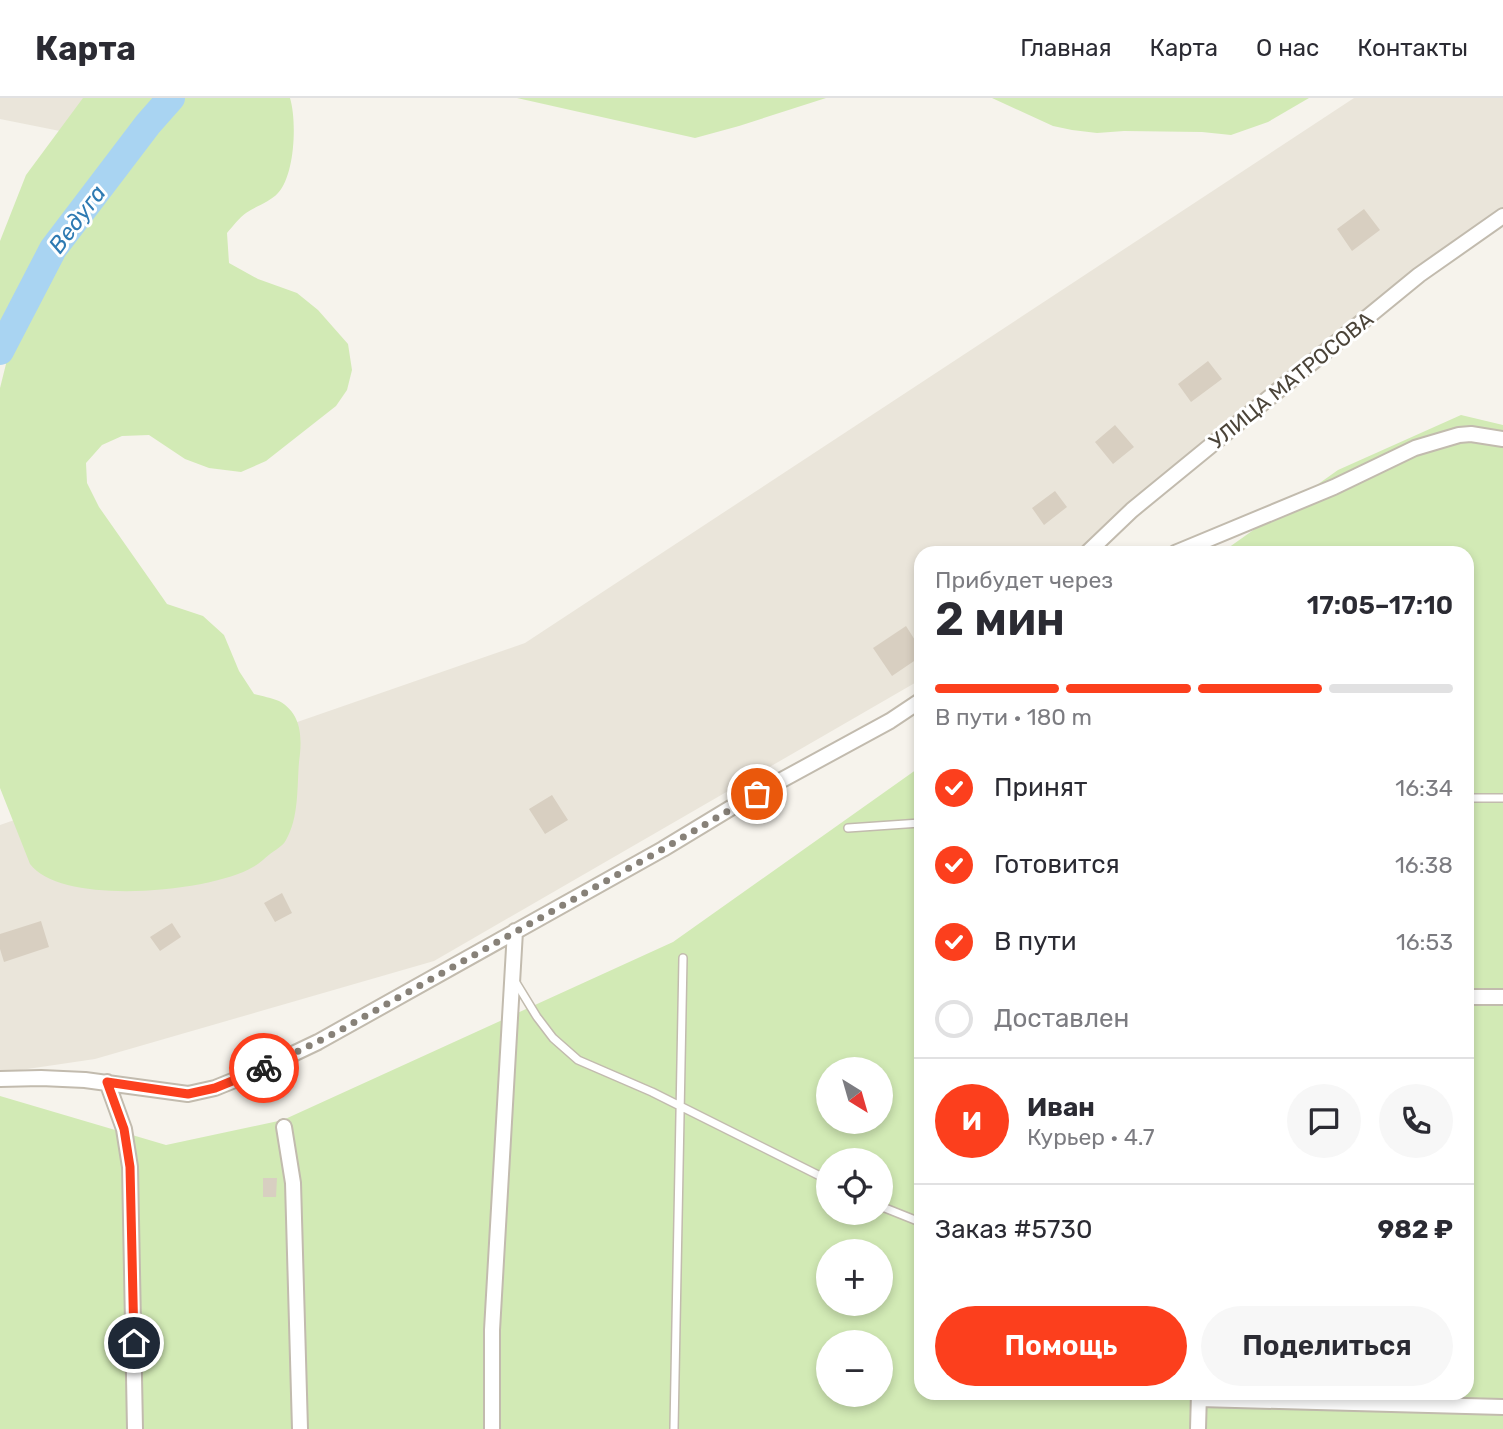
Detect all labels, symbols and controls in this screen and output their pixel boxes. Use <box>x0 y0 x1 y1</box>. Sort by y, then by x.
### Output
text: Карта <box>35 29 136 68</box>
text: Главная <box>1020 34 1112 62</box>
text: Карта <box>1150 34 1218 62</box>
text: О нас <box>1256 34 1319 62</box>
text: Контакты <box>1357 34 1468 62</box>
water label: Ведуга <box>42 179 112 259</box>
street label: УЛИЦА МАТРОСОВА <box>1204 306 1378 454</box>
text: Прибудет через <box>935 566 1113 594</box>
text: 17:05–17:10 <box>1307 590 1453 621</box>
text: 2 мин <box>935 592 1065 647</box>
text: В пути · 180 m <box>935 703 1092 731</box>
pin <box>727 764 787 824</box>
icon: check <box>935 769 973 807</box>
text: Принят <box>994 772 1087 803</box>
text: 16:34 <box>1395 774 1453 802</box>
icon: bag <box>738 775 776 813</box>
icon: check <box>935 846 973 884</box>
text: Готовится <box>994 849 1120 880</box>
text: 16:38 <box>1395 851 1453 879</box>
icon: check <box>935 923 973 961</box>
text: В пути <box>994 926 1077 957</box>
text: 16:53 <box>1396 928 1453 956</box>
text: Доставлен <box>994 1003 1129 1034</box>
courier <box>229 1033 299 1103</box>
icon: bike <box>245 1049 283 1087</box>
north arrow <box>816 1057 892 1134</box>
map controls <box>816 1057 893 1407</box>
button: chat <box>1287 1084 1361 1158</box>
button: phone <box>1379 1084 1453 1158</box>
text: Иван <box>1027 1092 1095 1123</box>
text: И <box>962 1106 982 1137</box>
text: Курьер · 4.7 <box>1027 1123 1155 1151</box>
button: locate <box>816 1148 893 1225</box>
text: Заказ #5730 <box>935 1214 1093 1245</box>
text: 982 ₽ <box>1378 1214 1453 1245</box>
button: + <box>816 1239 893 1316</box>
button: Помощь <box>935 1306 1187 1386</box>
button: Поделиться <box>1201 1306 1453 1386</box>
pin <box>104 1313 164 1373</box>
icon: home <box>115 1324 153 1362</box>
button: − <box>816 1330 893 1407</box>

